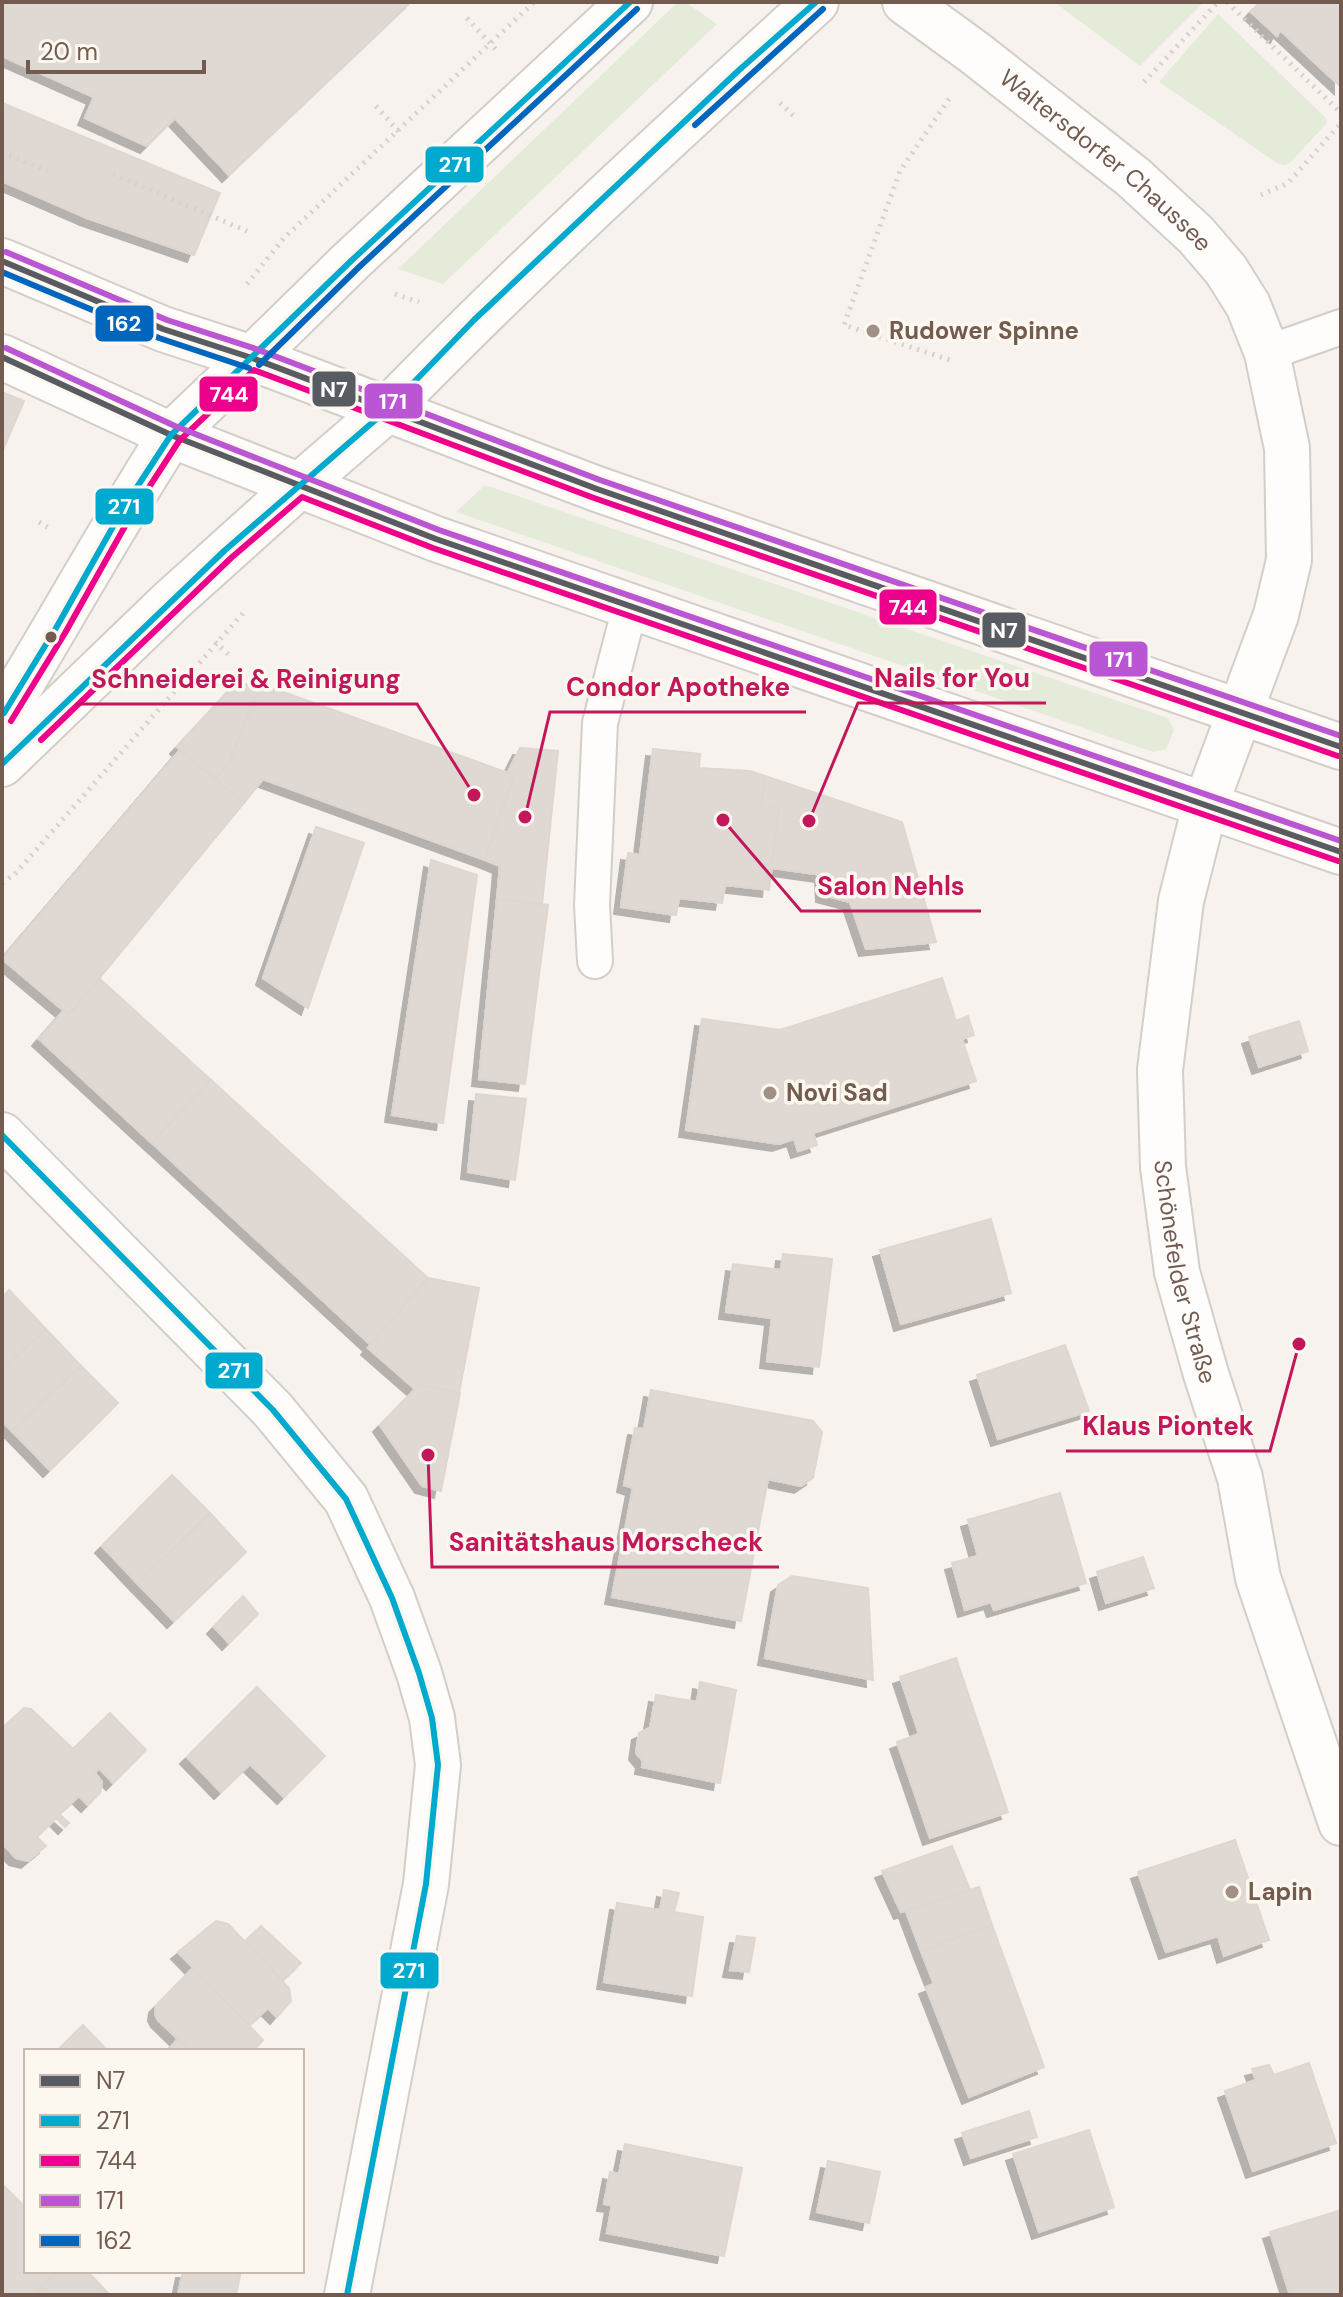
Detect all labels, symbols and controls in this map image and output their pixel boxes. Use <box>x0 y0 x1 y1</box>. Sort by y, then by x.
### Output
scale bar <box>28 24 204 74</box>
text: 20 m <box>40 36 98 67</box>
street label: Waltersdorfer Chaussee <box>993 62 1219 258</box>
line badge: 271 <box>424 145 485 184</box>
text: 271 <box>439 150 471 179</box>
line badge: 162 <box>94 304 155 343</box>
text: 162 <box>107 309 141 338</box>
place label: Rudower Spinne <box>889 315 1079 346</box>
marker: Rudower Spinne <box>864 322 882 340</box>
line badge: N7 <box>311 370 357 408</box>
line badge: 744 <box>198 375 259 413</box>
text: N7 <box>320 375 348 404</box>
text: 744 <box>209 380 249 409</box>
line badge: 171 <box>363 382 424 420</box>
text: 171 <box>379 387 407 416</box>
line badge: 271 <box>94 487 155 526</box>
text: 271 <box>108 492 140 521</box>
line badge: 744 <box>878 588 938 626</box>
text: 744 <box>888 593 928 622</box>
line badge: N7 <box>981 611 1027 649</box>
text: N7 <box>990 616 1018 645</box>
unlabelled marker <box>43 629 59 645</box>
line badge: 171 <box>1088 640 1149 678</box>
text: 171 <box>1105 645 1133 674</box>
callout: Nails for You <box>858 653 1046 703</box>
callout: Schneiderei & Reinigung <box>76 654 417 704</box>
text: Nails for You <box>874 661 1030 695</box>
text: Schneiderei & Reinigung <box>91 662 401 696</box>
callout: Condor Apotheke <box>550 662 806 712</box>
text: Condor Apotheke <box>566 670 790 704</box>
callout: Salon Nehls <box>801 861 981 911</box>
text: Salon Nehls <box>817 869 965 903</box>
place label: Novi Sad <box>786 1077 888 1108</box>
marker: Novi Sad <box>761 1084 779 1102</box>
street label: Schönefelder Straße <box>1148 1160 1224 1387</box>
line badge: 271 <box>204 1351 264 1390</box>
text: 271 <box>218 1356 250 1385</box>
callout: Klaus Piontek <box>1066 1401 1270 1451</box>
text: Klaus Piontek <box>1082 1409 1254 1443</box>
callout: Sanitätshaus Morscheck <box>432 1517 779 1567</box>
text: Sanitätshaus Morscheck <box>449 1525 763 1559</box>
place label: Lapin <box>1248 1876 1313 1907</box>
marker: Lapin <box>1223 1883 1241 1901</box>
line badge: 271 <box>379 1951 440 1990</box>
text: 271 <box>393 1956 425 1985</box>
legend <box>24 2049 304 2273</box>
text: N7 <box>96 2065 125 2096</box>
text: 271 <box>96 2105 130 2136</box>
text: 744 <box>96 2145 137 2176</box>
text: 171 <box>96 2185 124 2216</box>
text: 162 <box>96 2225 132 2256</box>

